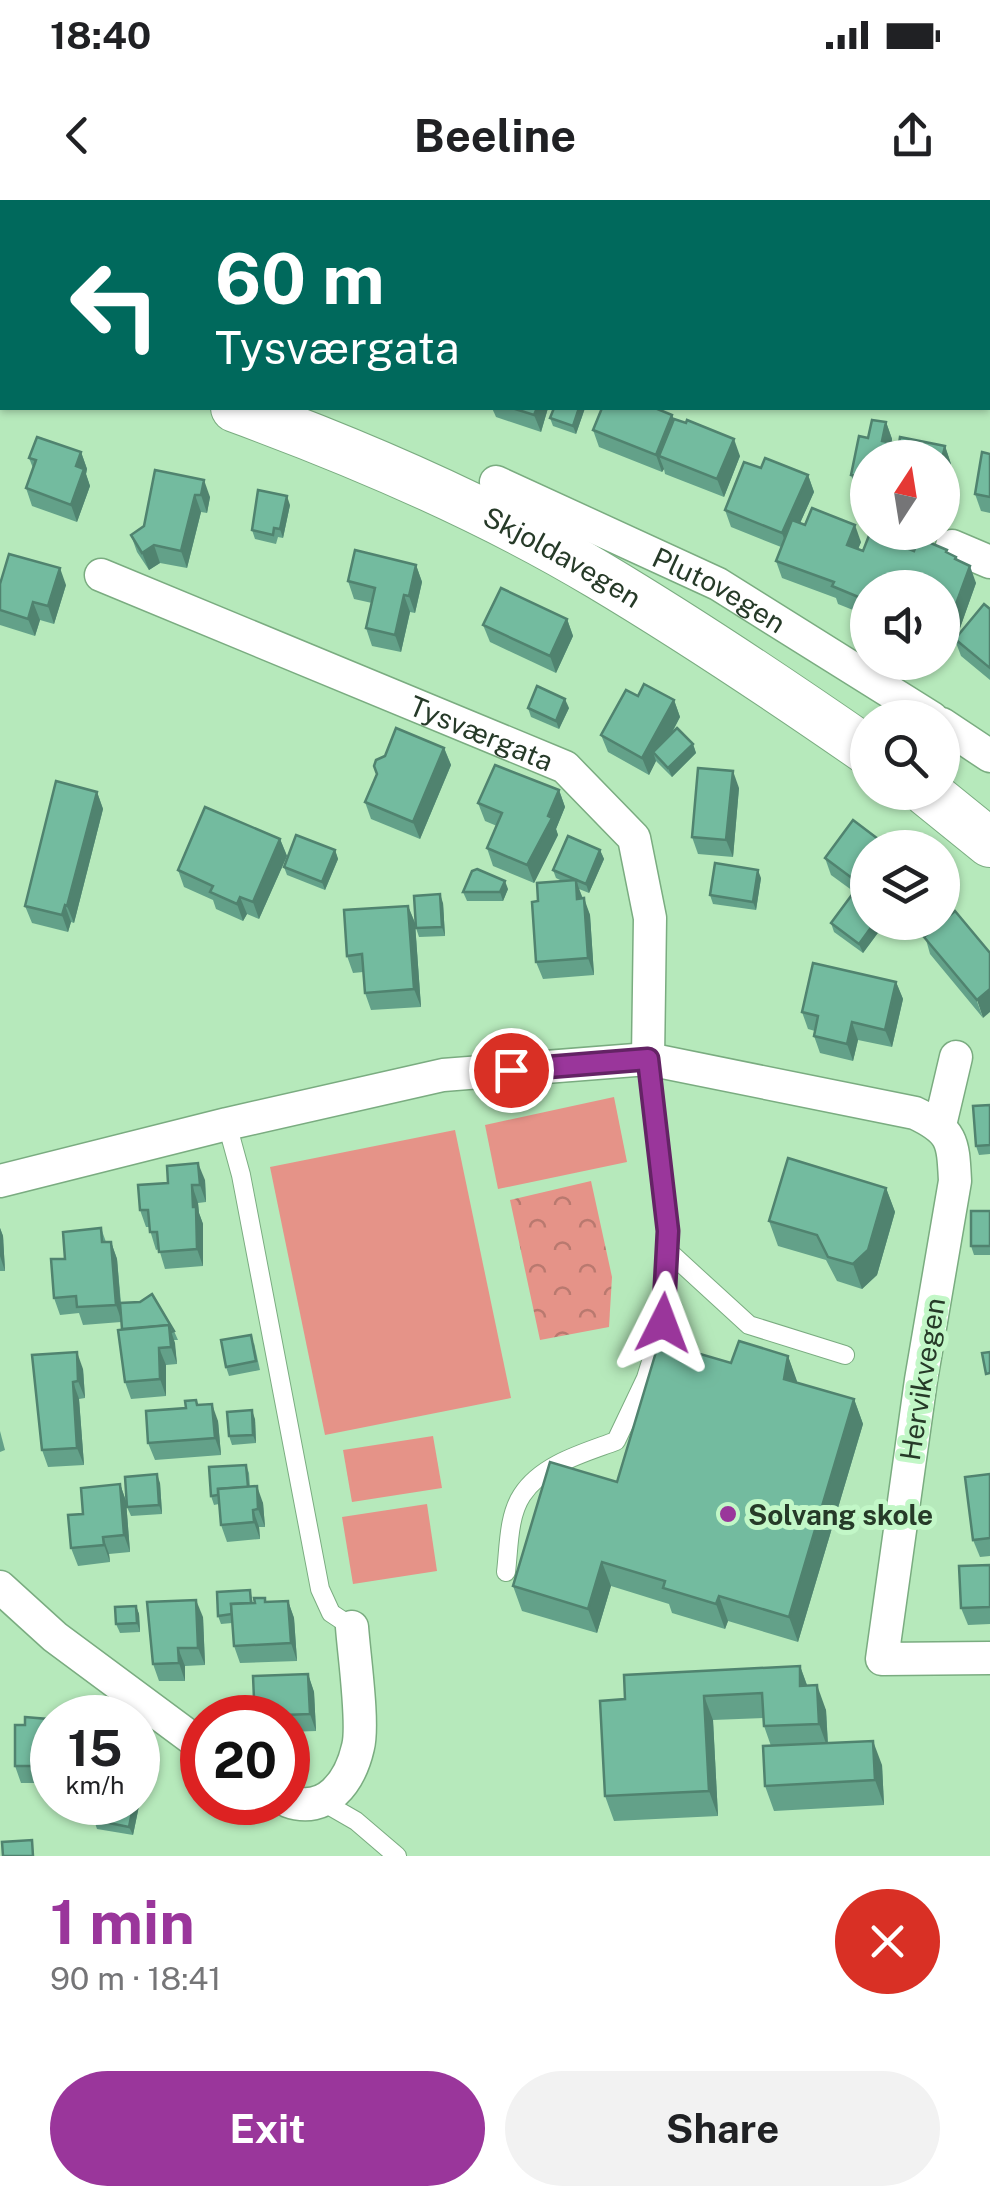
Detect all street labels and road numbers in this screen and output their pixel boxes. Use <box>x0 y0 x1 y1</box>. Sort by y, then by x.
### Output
street label: Skjoldavegen <box>478 499 648 614</box>
street label: Plutovegen <box>648 540 792 639</box>
street label: Tysværgata <box>405 688 558 777</box>
street label: Hervikvegen <box>893 1295 951 1463</box>

